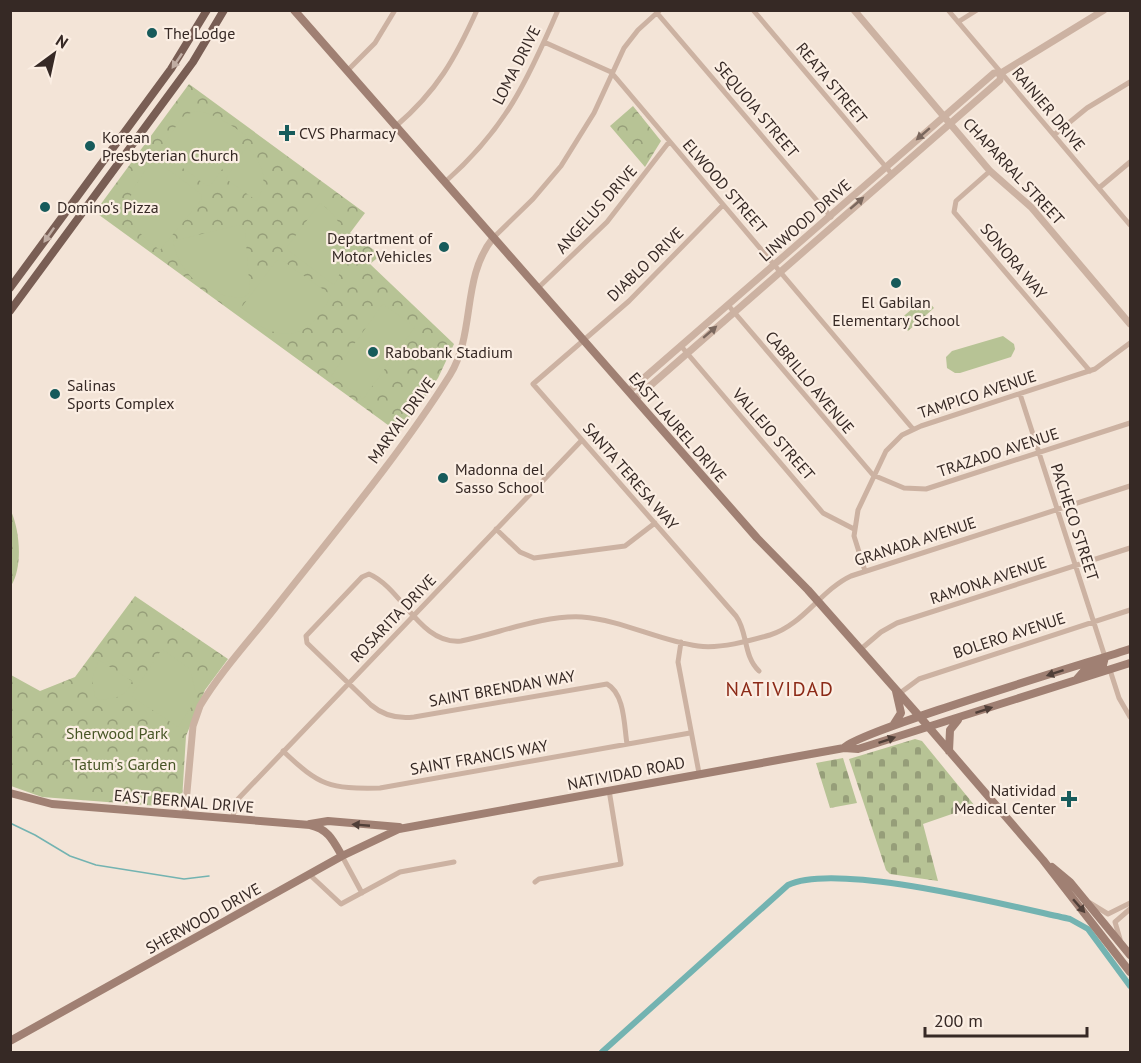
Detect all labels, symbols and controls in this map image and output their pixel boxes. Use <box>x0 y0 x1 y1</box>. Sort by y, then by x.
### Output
street label: LOMA DRIVE <box>488 22 544 108</box>
place label: The Lodge <box>164 23 235 43</box>
north arrow <box>24 24 84 84</box>
marker: The Lodge <box>145 26 159 40</box>
text: N <box>52 30 72 53</box>
street label: REATA STREET <box>792 38 872 128</box>
one-way arrow <box>171 52 183 68</box>
street label: SEQUOIA STREET <box>711 57 803 161</box>
street label: RAINIER DRIVE <box>1008 63 1090 155</box>
street label: CHAPARRAL STREET <box>959 113 1069 229</box>
place label: CVS Pharmacy <box>299 123 397 143</box>
marker: CVS Pharmacy <box>280 126 294 140</box>
place label: Korean Presbyterian Church <box>102 127 239 165</box>
one-way arrow <box>916 127 931 140</box>
street label: ELWOOD STREET <box>679 135 771 237</box>
marker: Korean Presbyterian Church <box>83 139 97 153</box>
street label: ANGELUS DRIVE <box>551 161 641 257</box>
street label: LINWOOD DRIVE <box>755 175 855 265</box>
place label: Domino's Pizza <box>57 197 159 217</box>
one-way arrow <box>849 197 865 210</box>
marker: Domino's Pizza <box>38 200 52 214</box>
street label: SONORA WAY <box>976 219 1052 303</box>
street label: DIABLO DRIVE <box>603 223 687 305</box>
one-way arrow <box>44 227 55 243</box>
place label: Deptartment of Motor Vehicles <box>327 228 433 266</box>
marker: Deptartment of Motor Vehicles <box>437 240 451 254</box>
marker: El Gabilan Elementary School <box>889 276 903 290</box>
place label: El Gabilan Elementary School <box>832 292 960 330</box>
one-way arrow <box>702 326 717 339</box>
street label: CABRILLO AVENUE <box>761 327 859 437</box>
place label: Rabobank Stadium <box>385 342 513 362</box>
marker: Rabobank Stadium <box>366 345 380 359</box>
street label: TAMPICO AVENUE <box>915 365 1039 423</box>
street label: EAST LAUREL DRIVE <box>625 368 731 486</box>
street label: MARYAL DRIVE <box>363 373 439 467</box>
place label: Salinas Sports Complex <box>67 375 175 413</box>
street label: VALLEJO STREET <box>728 383 820 484</box>
marker: Salinas Sports Complex <box>48 387 62 401</box>
street label: SANTA TERESA WAY <box>579 418 683 534</box>
street label: TRAZADO AVENUE <box>935 423 1061 481</box>
place label: Madonna del Sasso School <box>455 459 544 497</box>
street label: PACHECO STREET <box>1047 461 1103 583</box>
marker: Madonna del Sasso School <box>436 471 450 485</box>
street label: GRANADA AVENUE <box>852 512 978 570</box>
street label: RAMONA AVENUE <box>927 552 1049 608</box>
street label: ROSARITA DRIVE <box>346 570 440 666</box>
street label: BOLERO AVENUE <box>950 607 1068 663</box>
street label: SAINT BRENDAN WAY <box>427 665 577 711</box>
one-way arrow <box>1046 669 1064 679</box>
district label: NATIVIDAD <box>726 676 834 702</box>
one-way arrow <box>975 704 993 714</box>
park label: Sherwood Park <box>66 723 168 743</box>
street label: SAINT FRANCIS WAY <box>409 735 550 779</box>
one-way arrow <box>878 735 896 744</box>
street label: NATIVIDAD ROAD <box>565 752 687 794</box>
park label: Tatum's Garden <box>72 754 176 774</box>
place label: Natividad Medical Center <box>954 780 1057 818</box>
street label: EAST BERNAL DRIVE <box>113 785 255 817</box>
marker: Natividad Medical Center <box>1060 790 1078 808</box>
one-way arrow <box>351 820 370 830</box>
street label: SHERWOOD DRIVE <box>142 878 264 958</box>
one-way arrow <box>1072 898 1085 913</box>
scale bar <box>925 1000 1087 1038</box>
text: 200 m <box>934 1009 983 1032</box>

